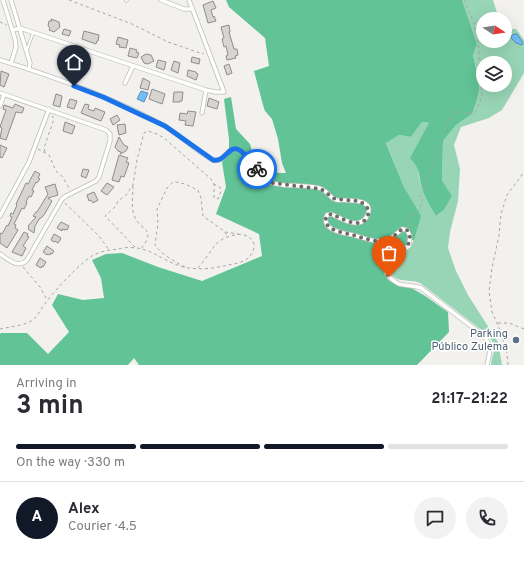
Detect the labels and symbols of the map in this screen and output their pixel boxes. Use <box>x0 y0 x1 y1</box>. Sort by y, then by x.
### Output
north arrow <box>476 12 512 48</box>
pin <box>57 45 91 86</box>
courier <box>237 149 277 189</box>
pin <box>372 236 406 277</box>
place label: Parking Público Zulema <box>432 327 508 354</box>
marker: Parking Público Zulema <box>511 335 521 345</box>

